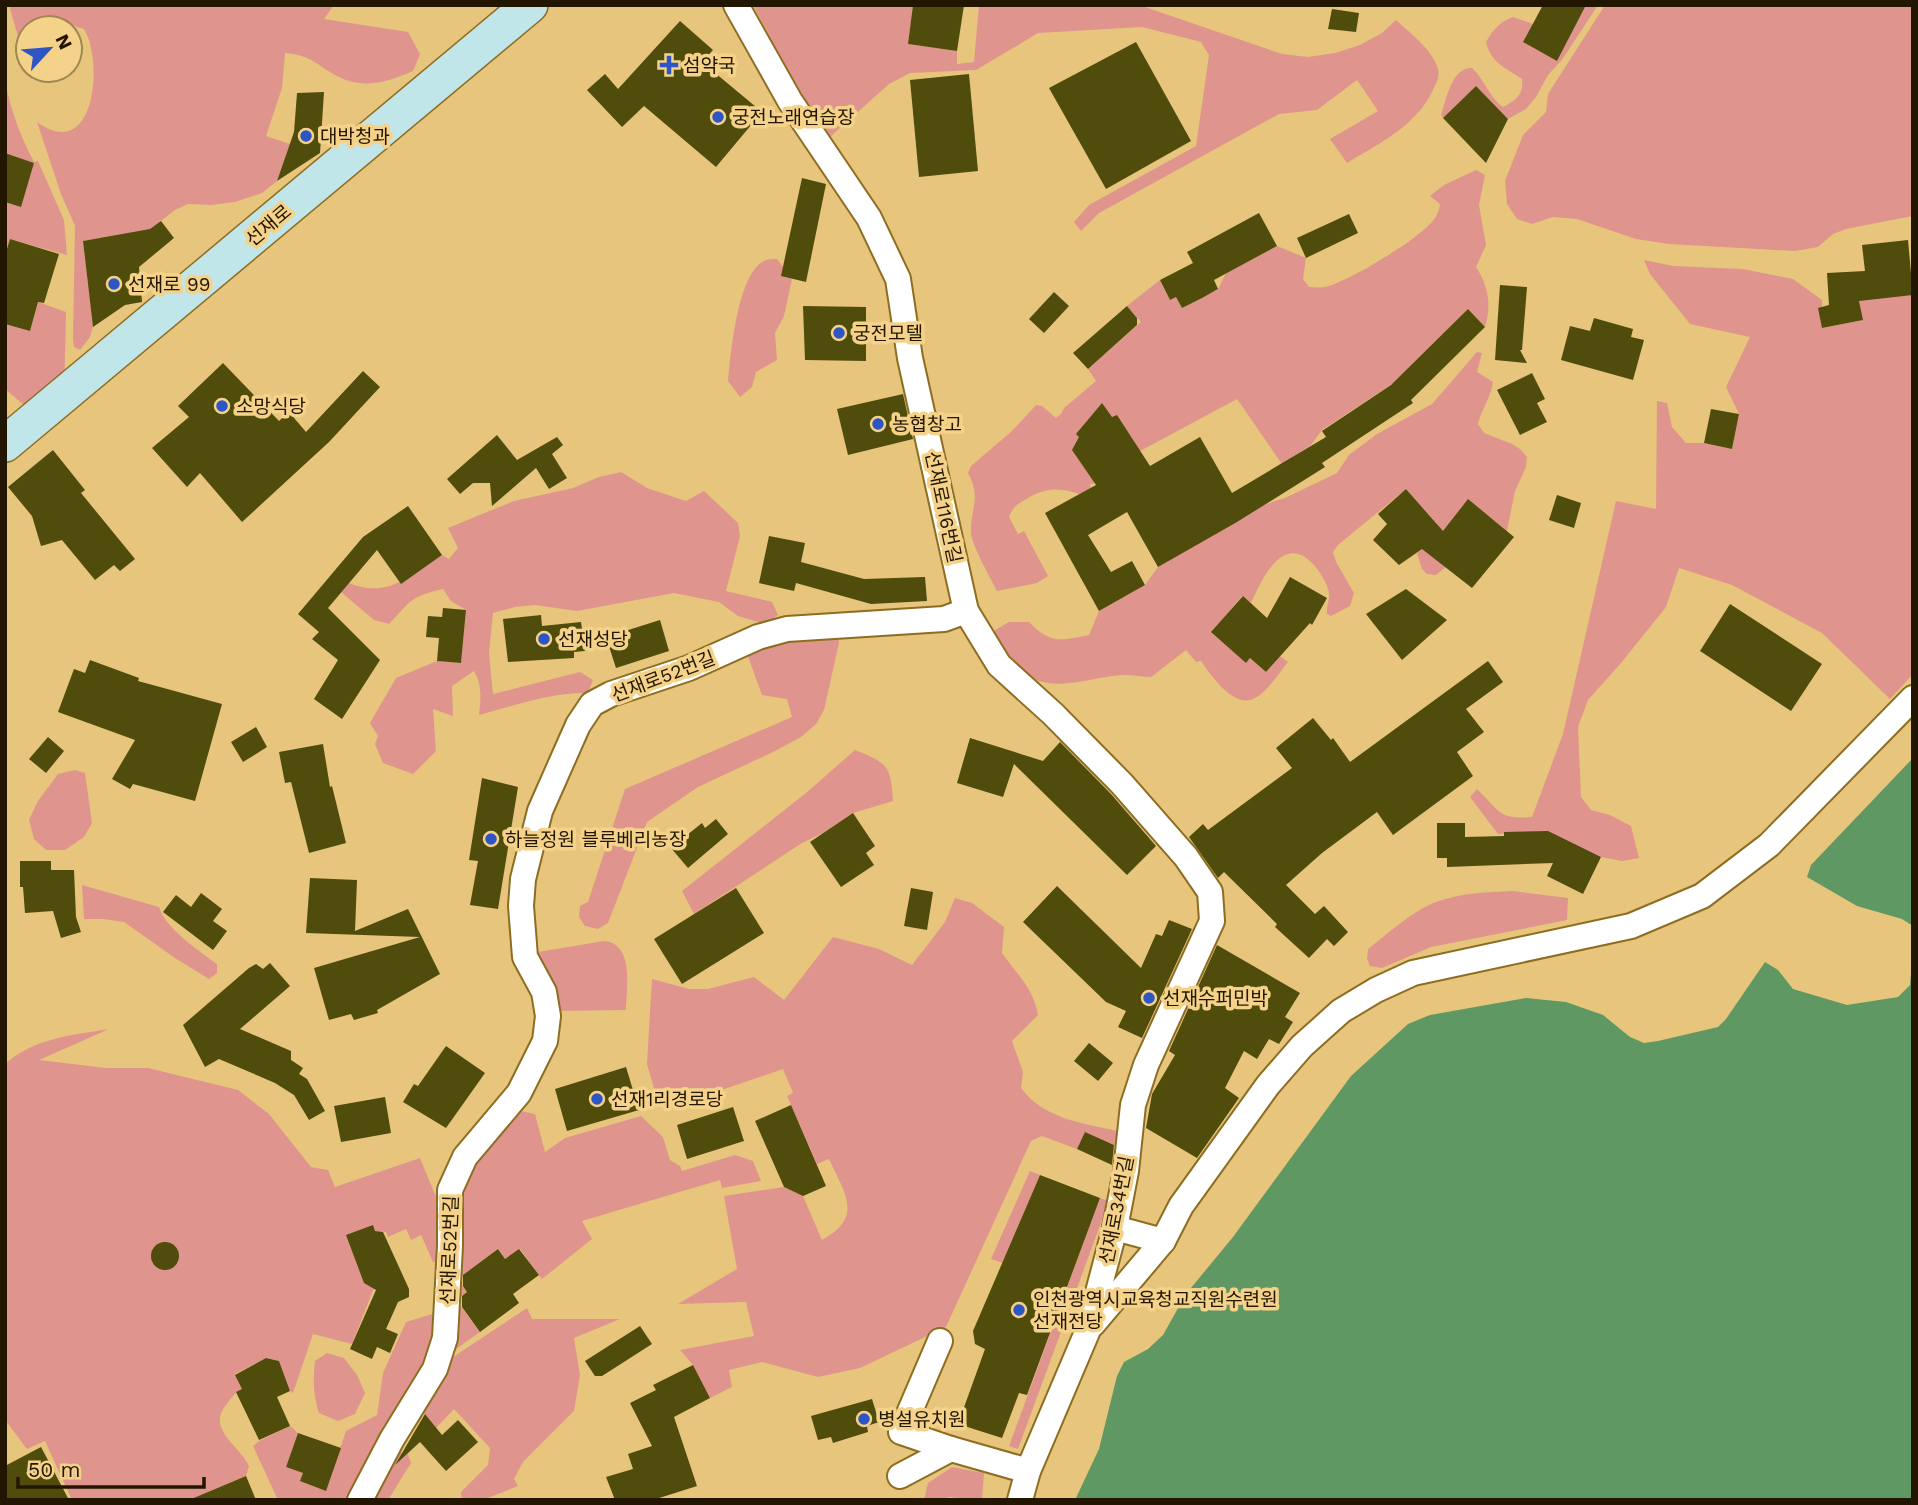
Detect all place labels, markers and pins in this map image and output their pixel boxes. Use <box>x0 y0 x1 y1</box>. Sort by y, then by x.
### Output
place label: 섬약국 <box>683 54 735 77</box>
marker: 섬약국 <box>661 57 677 73</box>
place label: 궁전노래연습장 <box>732 106 854 129</box>
marker: 궁전노래연습장 <box>710 109 726 125</box>
place label: 대박청과 <box>320 125 390 148</box>
marker: 대박청과 <box>298 128 314 144</box>
place label: 선재로 99 <box>128 273 210 296</box>
marker: 선재로 99 <box>106 276 122 292</box>
place label: 궁전모텔 <box>853 322 923 345</box>
marker: 궁전모텔 <box>831 325 847 341</box>
place label: 소망식당 <box>236 395 306 418</box>
marker: 소망식당 <box>214 398 230 414</box>
place label: 농협창고 <box>892 413 962 436</box>
marker: 농협창고 <box>870 416 886 432</box>
place label: 선재성당 <box>558 628 628 651</box>
marker: 선재성당 <box>536 631 552 647</box>
place label: 하늘정원 블루베리농장 <box>505 828 686 851</box>
marker: 하늘정원 블루베리농장 <box>483 831 499 847</box>
place label: 선재수퍼민박 <box>1163 987 1268 1010</box>
marker: 선재수퍼민박 <box>1141 990 1157 1006</box>
place label: 선재1리경로당 <box>611 1088 723 1111</box>
marker: 선재1리경로당 <box>589 1091 605 1107</box>
place label: 인천광역시교육청교직원수련원 선재전당 <box>1033 1288 1278 1333</box>
marker: 인천광역시교육청교직원수련원 선재전당 <box>1011 1302 1027 1318</box>
place label: 병설유치원 <box>878 1408 965 1431</box>
marker: 병설유치원 <box>856 1411 872 1427</box>

